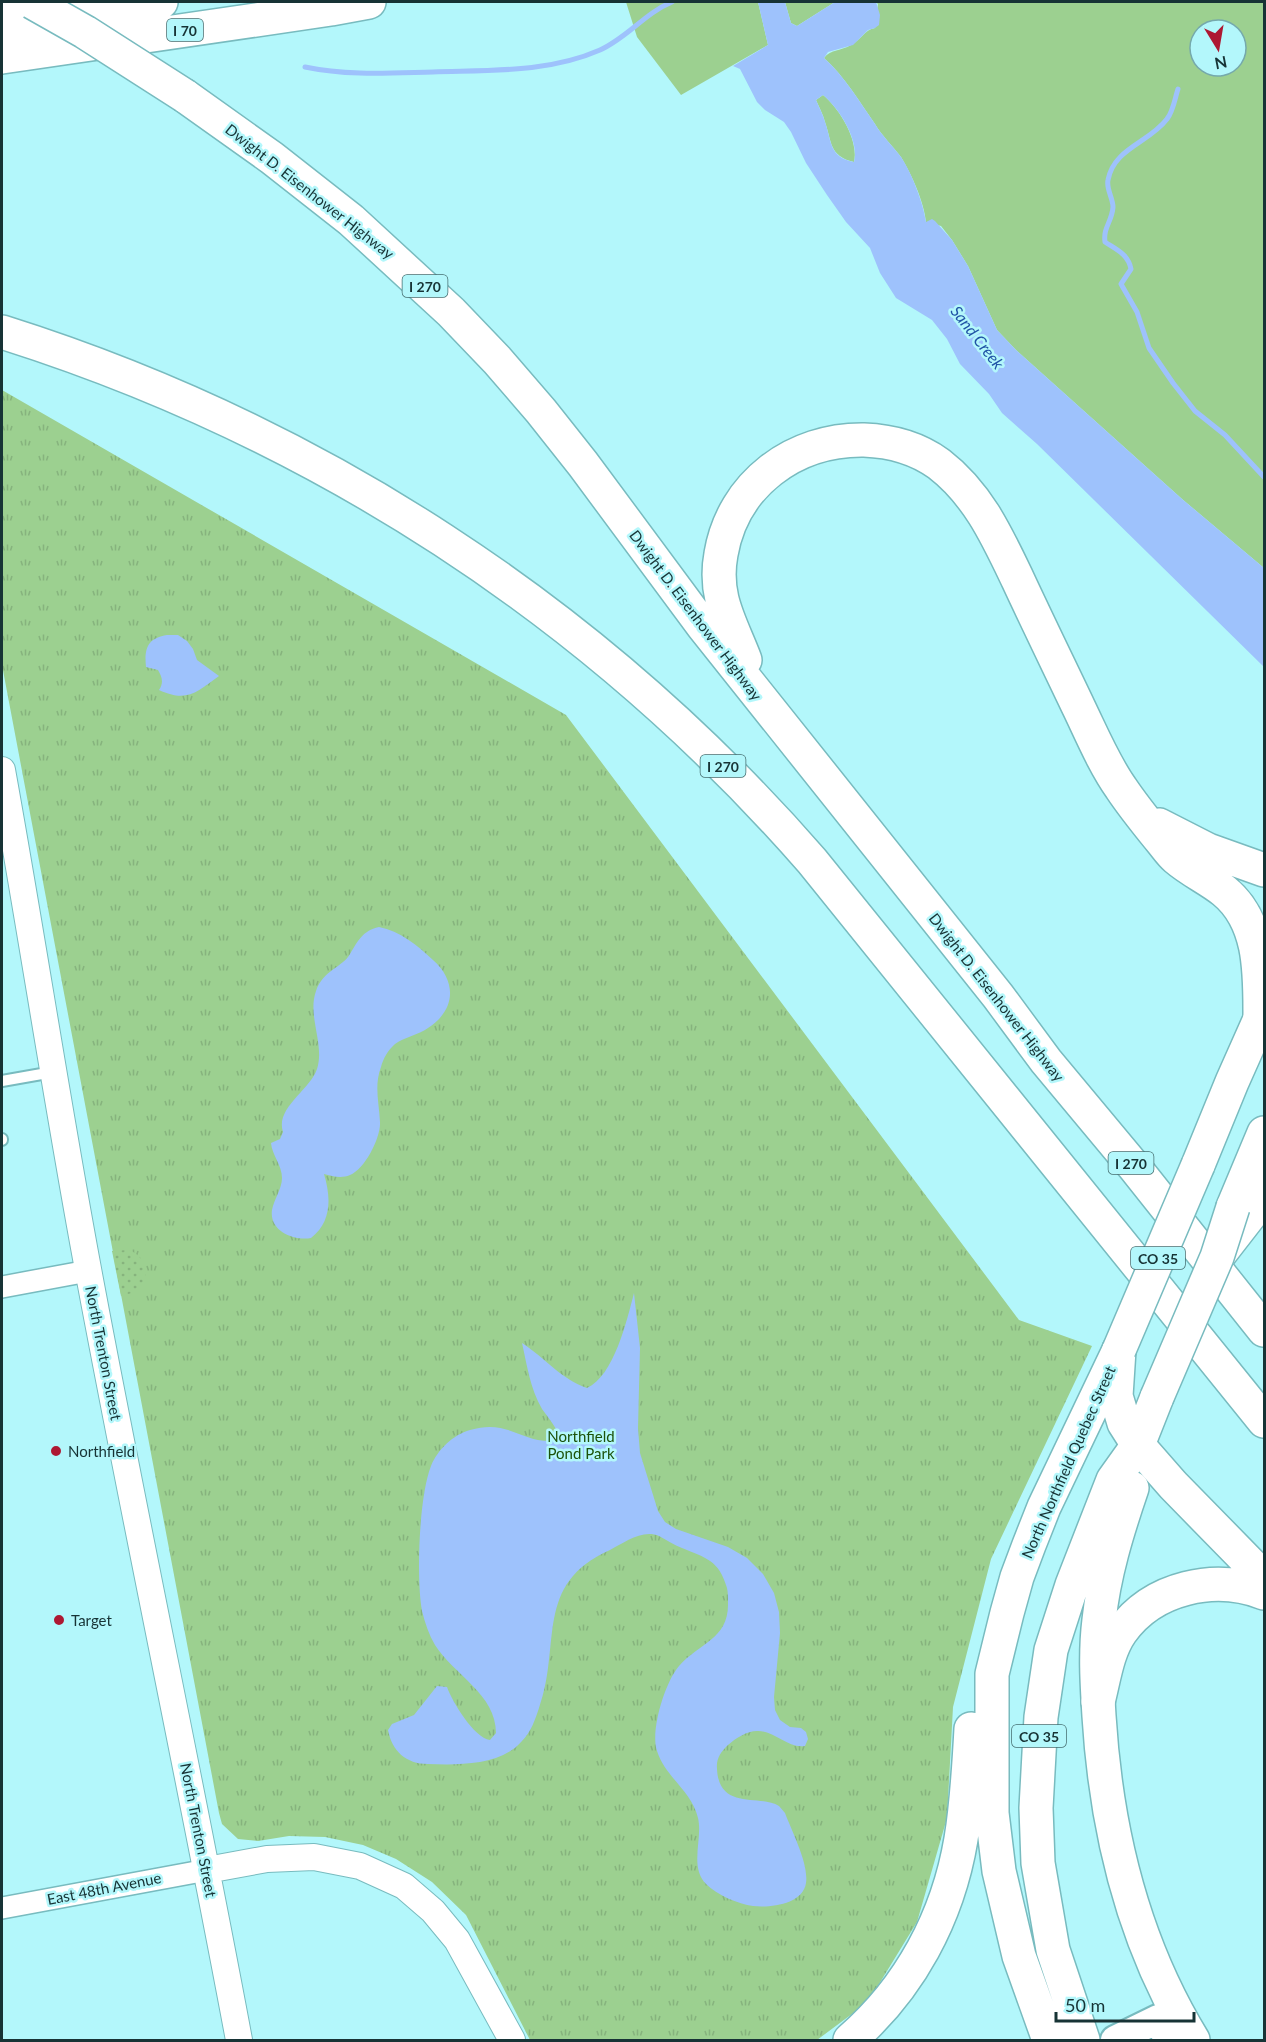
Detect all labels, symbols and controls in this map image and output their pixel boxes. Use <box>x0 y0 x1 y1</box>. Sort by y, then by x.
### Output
north arrow <box>1188 18 1248 78</box>
road number: I 70 <box>167 19 203 41</box>
text: N <box>1213 53 1229 74</box>
street label: Dwight D. Eisenhower Highway <box>222 120 398 262</box>
road number: I 270 <box>402 275 448 297</box>
water label: Sand Creek <box>947 302 1009 373</box>
street label: Dwight D. Eisenhower Highway <box>626 526 766 704</box>
road number: I 270 <box>700 755 746 777</box>
street label: Dwight D. Eisenhower Highway <box>926 909 1068 1085</box>
road number: I 270 <box>1108 1152 1154 1174</box>
road number: CO 35 <box>1131 1247 1185 1269</box>
street label: North Trenton Street <box>82 1284 126 1422</box>
street label: North Northfield Quebec Street <box>1017 1362 1119 1561</box>
park label: Northfield Pond Park <box>547 1427 615 1462</box>
place label: Northfield <box>68 1442 135 1460</box>
marker: Northfield <box>49 1444 63 1458</box>
place label: Target <box>71 1611 112 1629</box>
marker: Target <box>52 1613 66 1627</box>
road number: CO 35 <box>1012 1725 1066 1747</box>
street label: North Trenton Street <box>177 1761 221 1899</box>
street label: East 48th Avenue <box>45 1868 163 1908</box>
scale bar <box>1056 1985 1194 2023</box>
text: 50 m <box>1065 1994 1105 2016</box>

